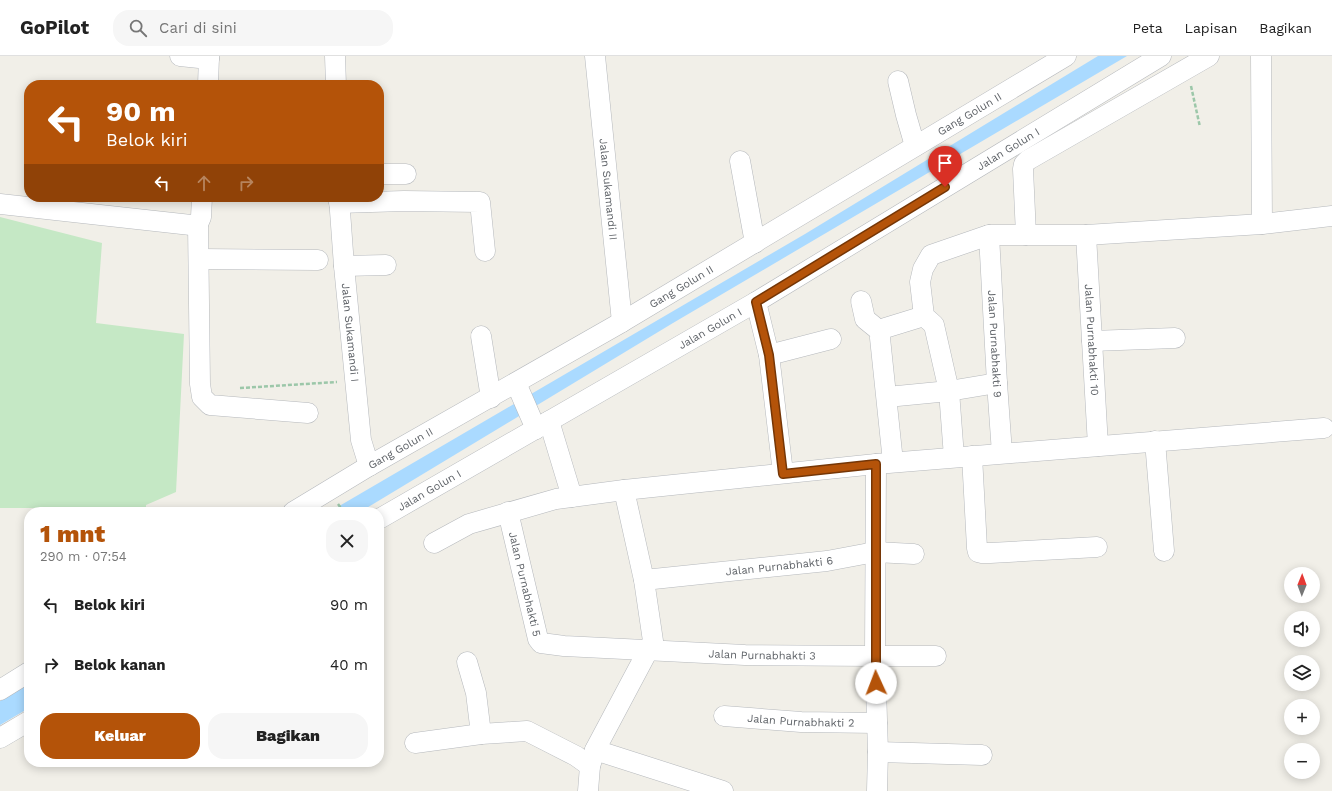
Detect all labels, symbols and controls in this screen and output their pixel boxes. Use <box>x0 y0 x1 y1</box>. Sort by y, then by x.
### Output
search box <box>113 10 393 46</box>
text: GoPilot <box>20 16 89 39</box>
icon: search <box>127 17 149 39</box>
text: Cari di sini <box>159 19 237 37</box>
text: Peta <box>1133 20 1163 36</box>
text: Lapisan <box>1185 20 1237 36</box>
text: Bagikan <box>1259 20 1312 36</box>
street label: Gang Golun II <box>935 90 1004 138</box>
text: 90 m <box>106 95 176 128</box>
icon: left <box>40 96 92 148</box>
street label: Jalan Golun I <box>975 125 1042 173</box>
text: Belok kiri <box>106 129 188 150</box>
street label: Jalan Sukamandi II <box>596 138 620 241</box>
pin <box>928 146 962 187</box>
icon: arrive <box>934 152 956 174</box>
icon: left <box>151 172 173 194</box>
icon: ahead <box>193 172 215 194</box>
icon: right <box>235 172 257 194</box>
street label: Gang Golun II <box>647 263 716 311</box>
street label: Jalan Sukamandi I <box>339 283 361 382</box>
street label: Jalan Purnabhakti 10 <box>1082 284 1101 396</box>
street label: Jalan Purnabhakti 9 <box>985 290 1004 398</box>
street label: Jalan Golun I <box>676 306 744 352</box>
street label: Gang Golun II <box>366 425 435 472</box>
street label: Jalan Golun I <box>395 467 464 514</box>
text: 1 mnt <box>40 520 105 548</box>
button: close <box>326 520 368 562</box>
street label: Jalan Purnabhakti 5 <box>506 530 543 638</box>
text: 290 m · 07:54 <box>40 549 127 564</box>
street label: Jalan Purnabhakti 6 <box>725 554 834 578</box>
north arrow <box>1284 567 1320 603</box>
map controls <box>1284 567 1320 779</box>
icon: left <box>40 594 62 616</box>
text: Belok kiri <box>74 596 145 614</box>
text: 90 m <box>330 596 368 614</box>
button: sound <box>1284 611 1320 647</box>
street label: Jalan Purnabhakti 3 <box>708 647 816 663</box>
icon: right <box>40 654 62 676</box>
button: layers <box>1284 655 1320 691</box>
text: Belok kanan <box>74 656 165 674</box>
text: 40 m <box>330 656 368 674</box>
position arrow <box>855 662 897 704</box>
button: + <box>1284 699 1320 735</box>
street label: Jalan Purnabhakti 2 <box>747 712 855 730</box>
button: Keluar <box>40 713 200 759</box>
button: Bagikan <box>208 713 368 759</box>
button: − <box>1284 743 1320 779</box>

